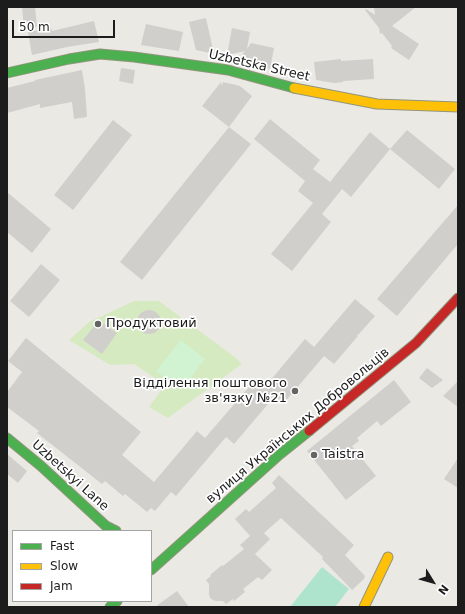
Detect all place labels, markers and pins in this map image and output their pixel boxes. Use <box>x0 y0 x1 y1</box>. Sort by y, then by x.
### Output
place label: Продуктовий <box>106 316 197 332</box>
marker: Продуктовий <box>93 319 103 329</box>
place label: Відділення поштового зв'язку №21 <box>133 376 287 407</box>
marker: Відділення поштового зв'язку №21 <box>290 386 300 396</box>
place label: Taistra <box>322 447 365 463</box>
marker: Taistra <box>309 450 319 460</box>

